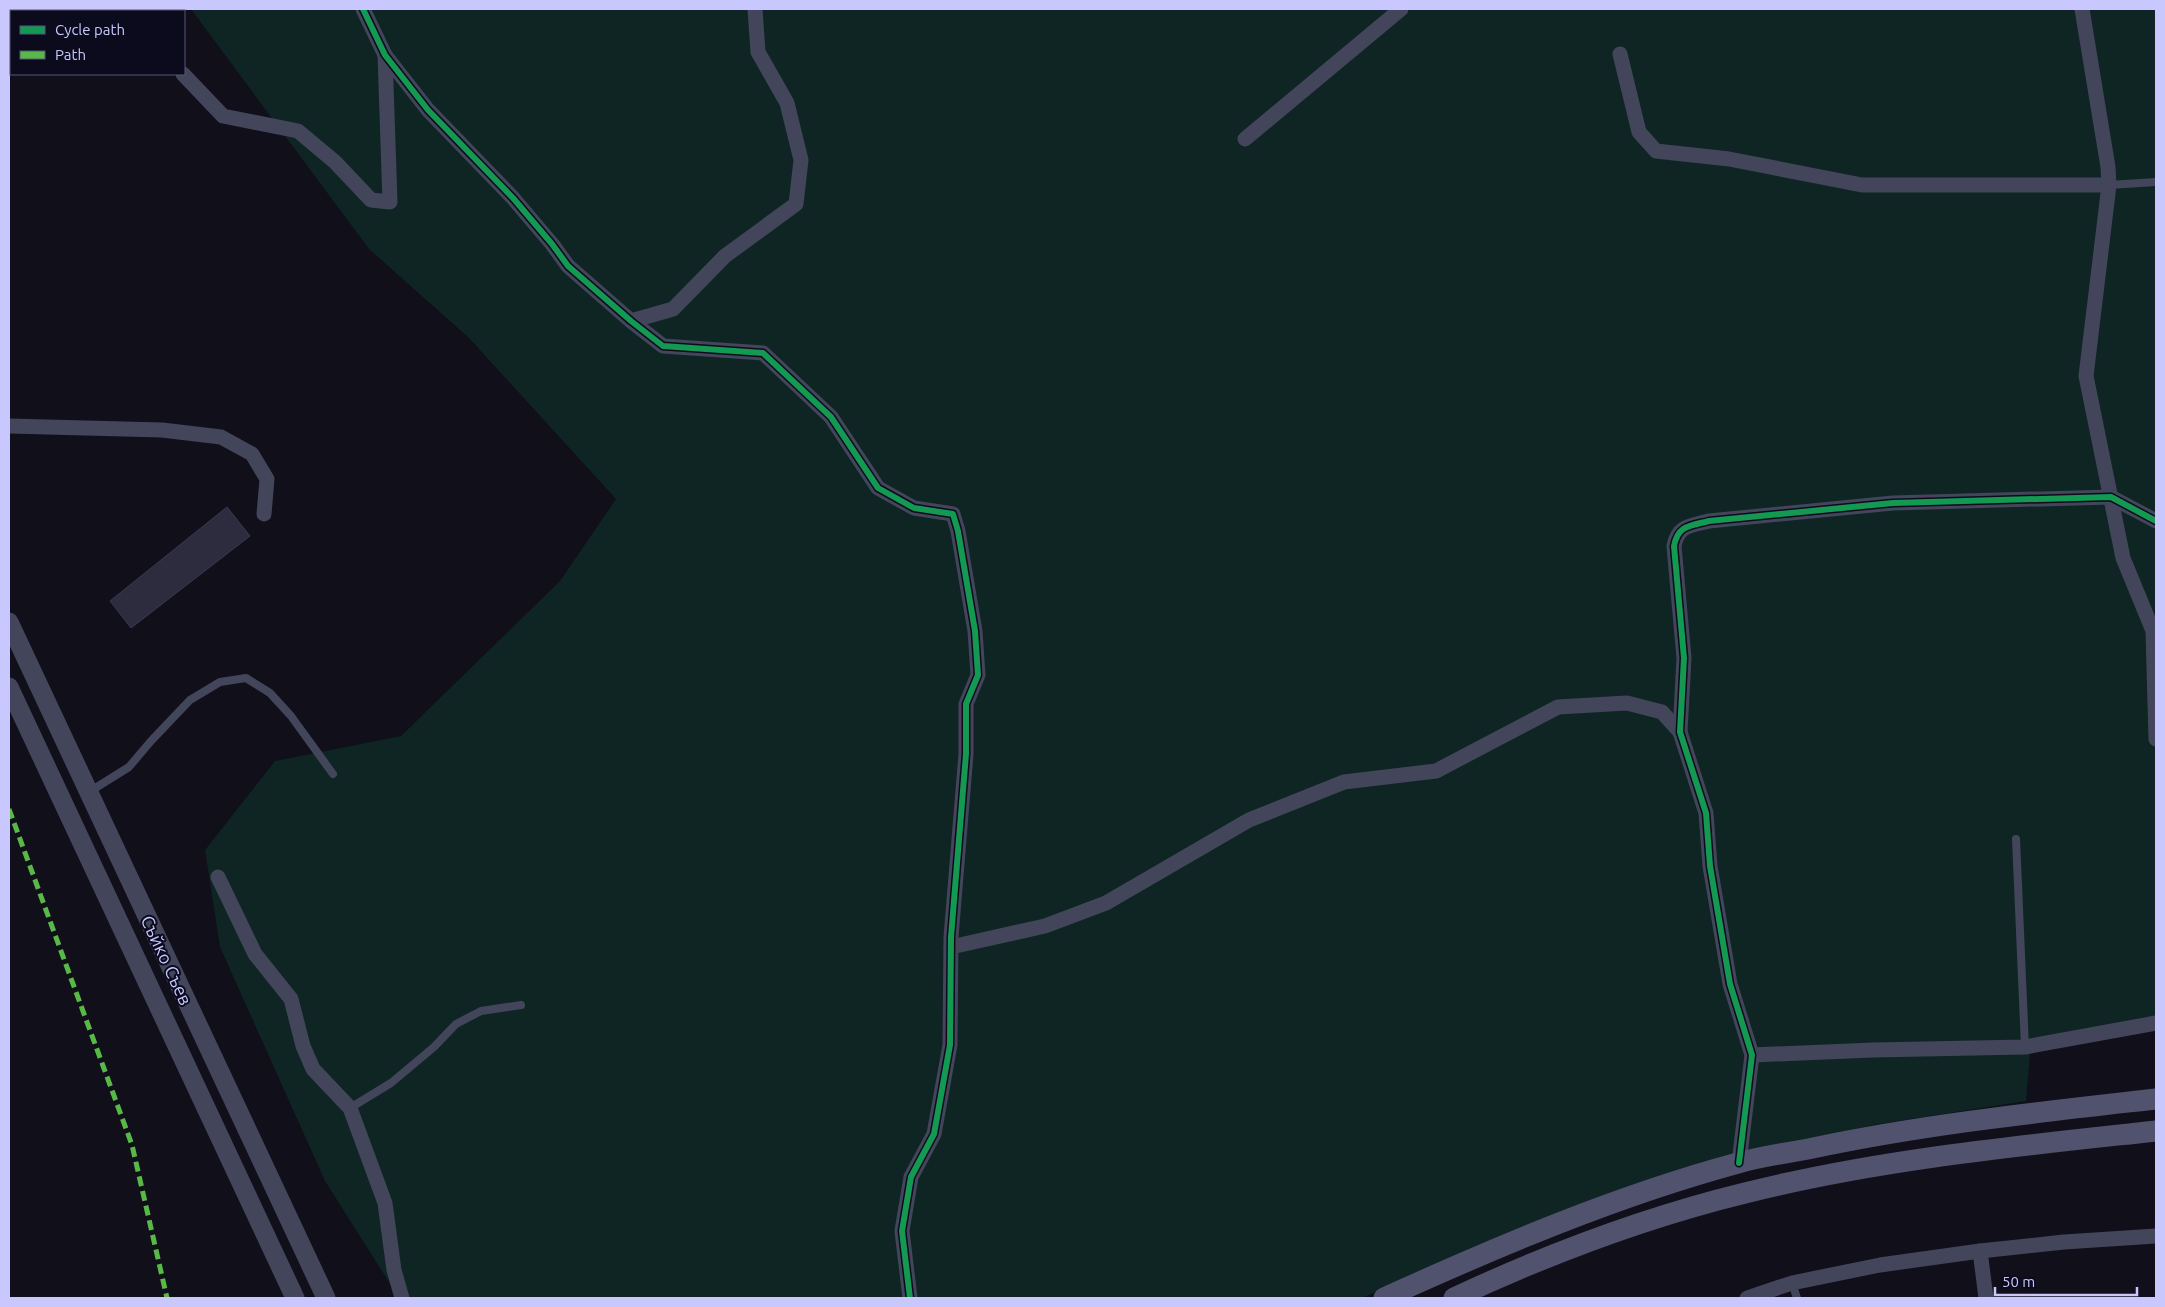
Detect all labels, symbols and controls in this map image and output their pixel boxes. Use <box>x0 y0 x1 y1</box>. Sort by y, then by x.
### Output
legend <box>10 10 185 75</box>
text: Cycle path <box>55 21 125 38</box>
text: Path <box>55 46 86 63</box>
street label: Съйко Съев <box>138 912 196 1008</box>
scale bar <box>1995 1264 2138 1296</box>
text: 50 m <box>2002 1273 2035 1290</box>

